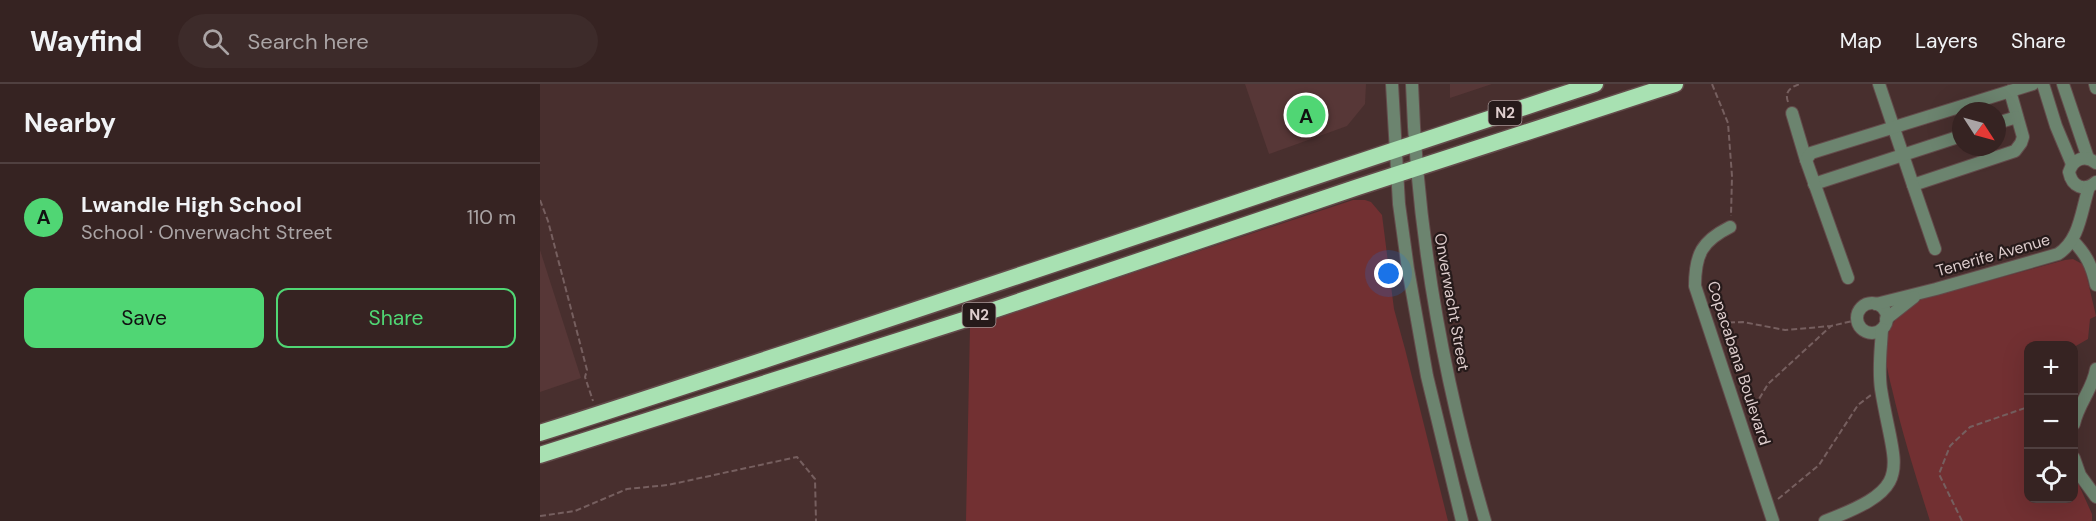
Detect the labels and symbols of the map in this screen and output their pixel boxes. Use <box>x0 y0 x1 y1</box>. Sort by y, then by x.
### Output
pin: A <box>1286 93 1326 138</box>
road number: N2 <box>1488 101 1522 125</box>
north arrow <box>1952 102 2006 156</box>
street label: Tenerife Avenue <box>1934 229 2052 281</box>
street label: Onverwacht Street <box>1430 232 1474 372</box>
your location <box>1374 259 1403 288</box>
street label: Copacabana Boulevard <box>1703 278 1775 448</box>
road number: N2 <box>962 303 996 327</box>

